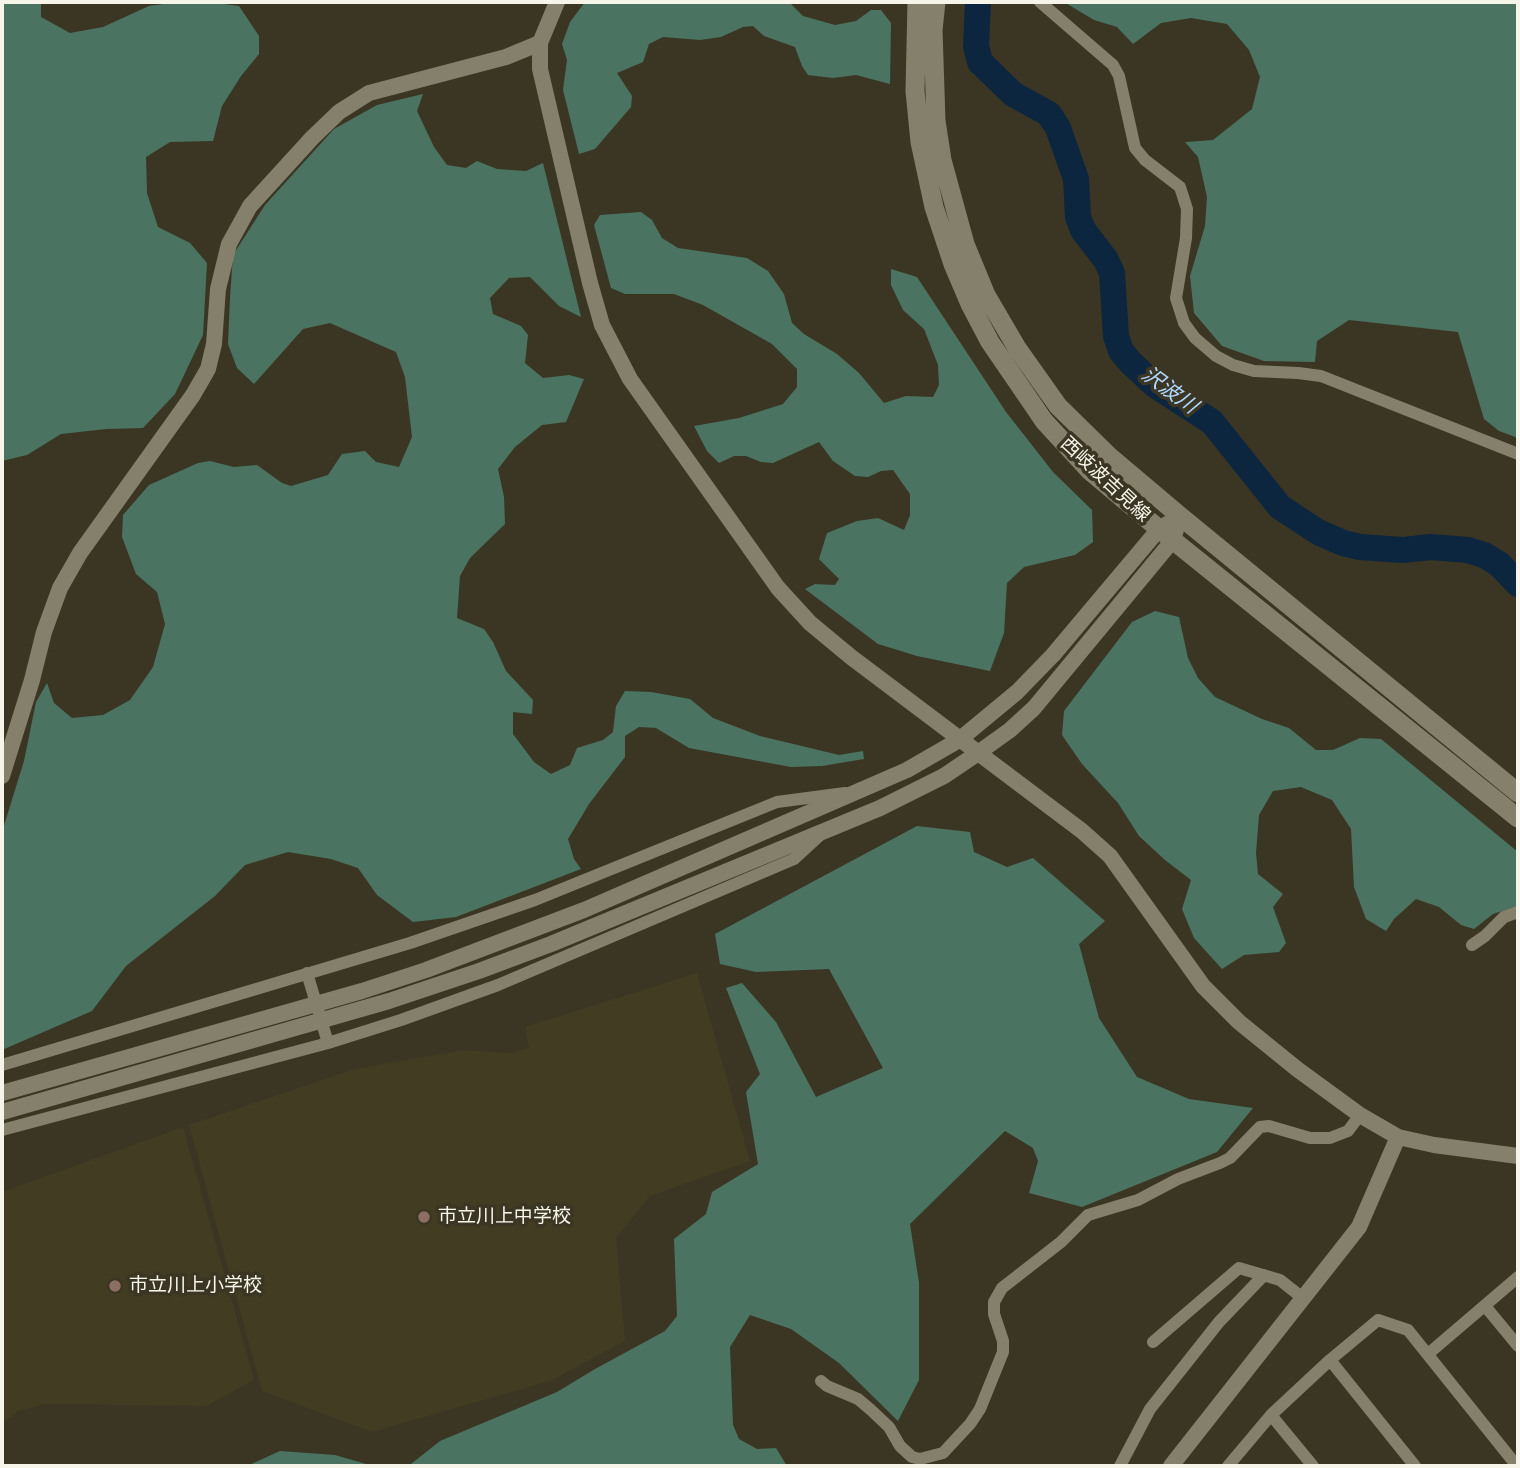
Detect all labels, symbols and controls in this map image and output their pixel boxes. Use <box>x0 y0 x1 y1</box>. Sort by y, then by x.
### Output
water label: 沢波川 <box>1136 362 1202 420</box>
street label: 西岐波吉見線 <box>1056 433 1154 527</box>
place label: 市立川上中学校 <box>438 1206 571 1228</box>
marker: 市立川上中学校 <box>416 1209 432 1225</box>
place label: 市立川上小学校 <box>129 1275 262 1297</box>
marker: 市立川上小学校 <box>107 1278 123 1294</box>

